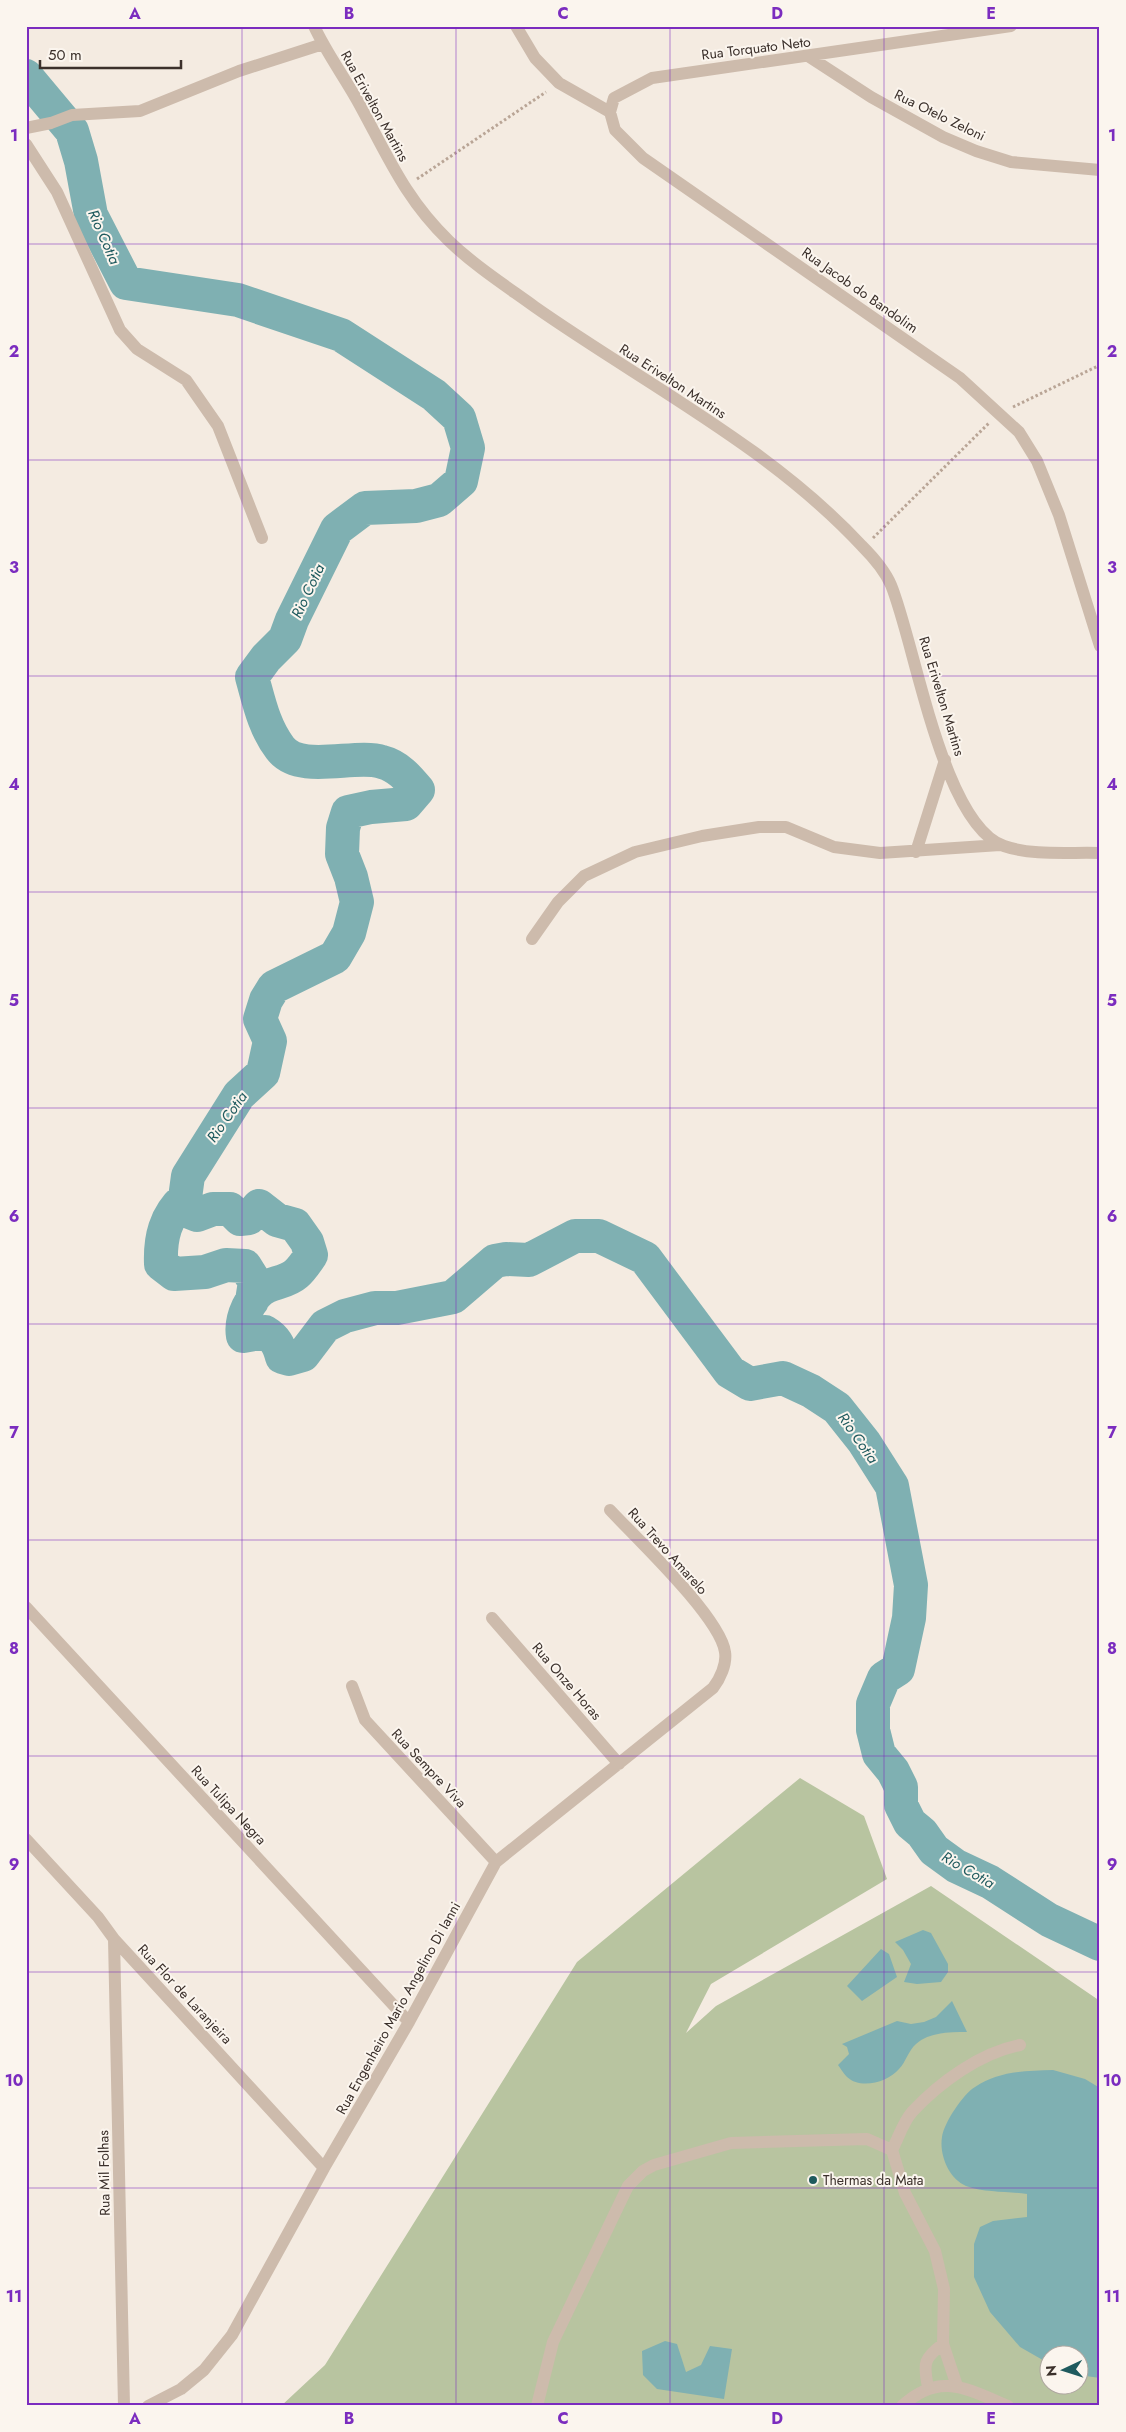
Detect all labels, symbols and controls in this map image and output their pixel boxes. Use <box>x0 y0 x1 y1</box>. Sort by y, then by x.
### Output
text: A <box>128 2 141 25</box>
text: B <box>344 2 354 25</box>
text: C <box>557 2 569 25</box>
text: D <box>771 2 783 25</box>
text: E <box>986 2 996 25</box>
street label: Rua Torquato Neto <box>700 31 812 65</box>
scale bar <box>40 38 181 70</box>
text: 50 m <box>48 44 82 66</box>
street label: Rua Erivelton Martins <box>336 47 414 165</box>
street label: Rua Otelo Zeloni <box>891 84 989 146</box>
text: 1 <box>10 124 18 147</box>
text: 1 <box>1108 124 1116 147</box>
water label: Rio Cotia <box>82 206 126 269</box>
street label: Rua Jacob do Bandolim <box>798 242 922 338</box>
street label: Rua Erivelton Martins <box>616 339 731 423</box>
text: 2 <box>9 340 19 363</box>
text: 2 <box>1107 340 1117 363</box>
text: 3 <box>9 556 19 579</box>
text: 3 <box>1107 556 1117 579</box>
water label: Rio Cotia <box>286 559 330 622</box>
street label: Rua Erivelton Martins <box>914 634 970 759</box>
text: 4 <box>8 773 20 796</box>
text: 4 <box>1106 773 1118 796</box>
text: 5 <box>9 989 19 1012</box>
text: 5 <box>1107 989 1117 1012</box>
water label: Rio Cotia <box>201 1086 253 1147</box>
text: 6 <box>9 1205 19 1228</box>
text: 6 <box>1107 1205 1117 1228</box>
water label: Rio Cotia <box>832 1408 884 1469</box>
text: 7 <box>9 1421 19 1444</box>
text: 7 <box>1107 1421 1117 1444</box>
street label: Rua Trevo Amarelo <box>624 1503 713 1599</box>
text: 8 <box>9 1637 19 1660</box>
text: 8 <box>1107 1637 1117 1660</box>
street label: Rua Onze Horas <box>528 1638 607 1724</box>
street label: Rua Sempre Viva <box>387 1724 471 1812</box>
street label: Rua Tulipa Negra <box>187 1761 271 1849</box>
water label: Rio Cotia <box>937 1846 999 1894</box>
text: 9 <box>9 1853 19 1876</box>
text: 9 <box>1107 1853 1117 1876</box>
street label: Rua Engenheiro Mario Angelino Di Ianni <box>331 1898 465 2118</box>
street label: Rua Flor de Laranjeira <box>133 1940 237 2048</box>
text: 10 <box>5 2069 23 2092</box>
text: 10 <box>1103 2069 1121 2092</box>
street label: Rua Mil Folhas <box>93 2130 115 2216</box>
place label: Thermas da Mata <box>823 2170 923 2190</box>
marker: Thermas da Mata <box>807 2174 819 2186</box>
text: 11 <box>6 2285 22 2308</box>
text: 11 <box>1104 2285 1120 2308</box>
north arrow <box>1038 2344 1088 2394</box>
text: N <box>1041 2365 1061 2377</box>
text: A <box>128 2407 141 2430</box>
text: B <box>344 2407 354 2430</box>
text: C <box>557 2407 569 2430</box>
text: D <box>771 2407 783 2430</box>
text: E <box>986 2407 996 2430</box>

